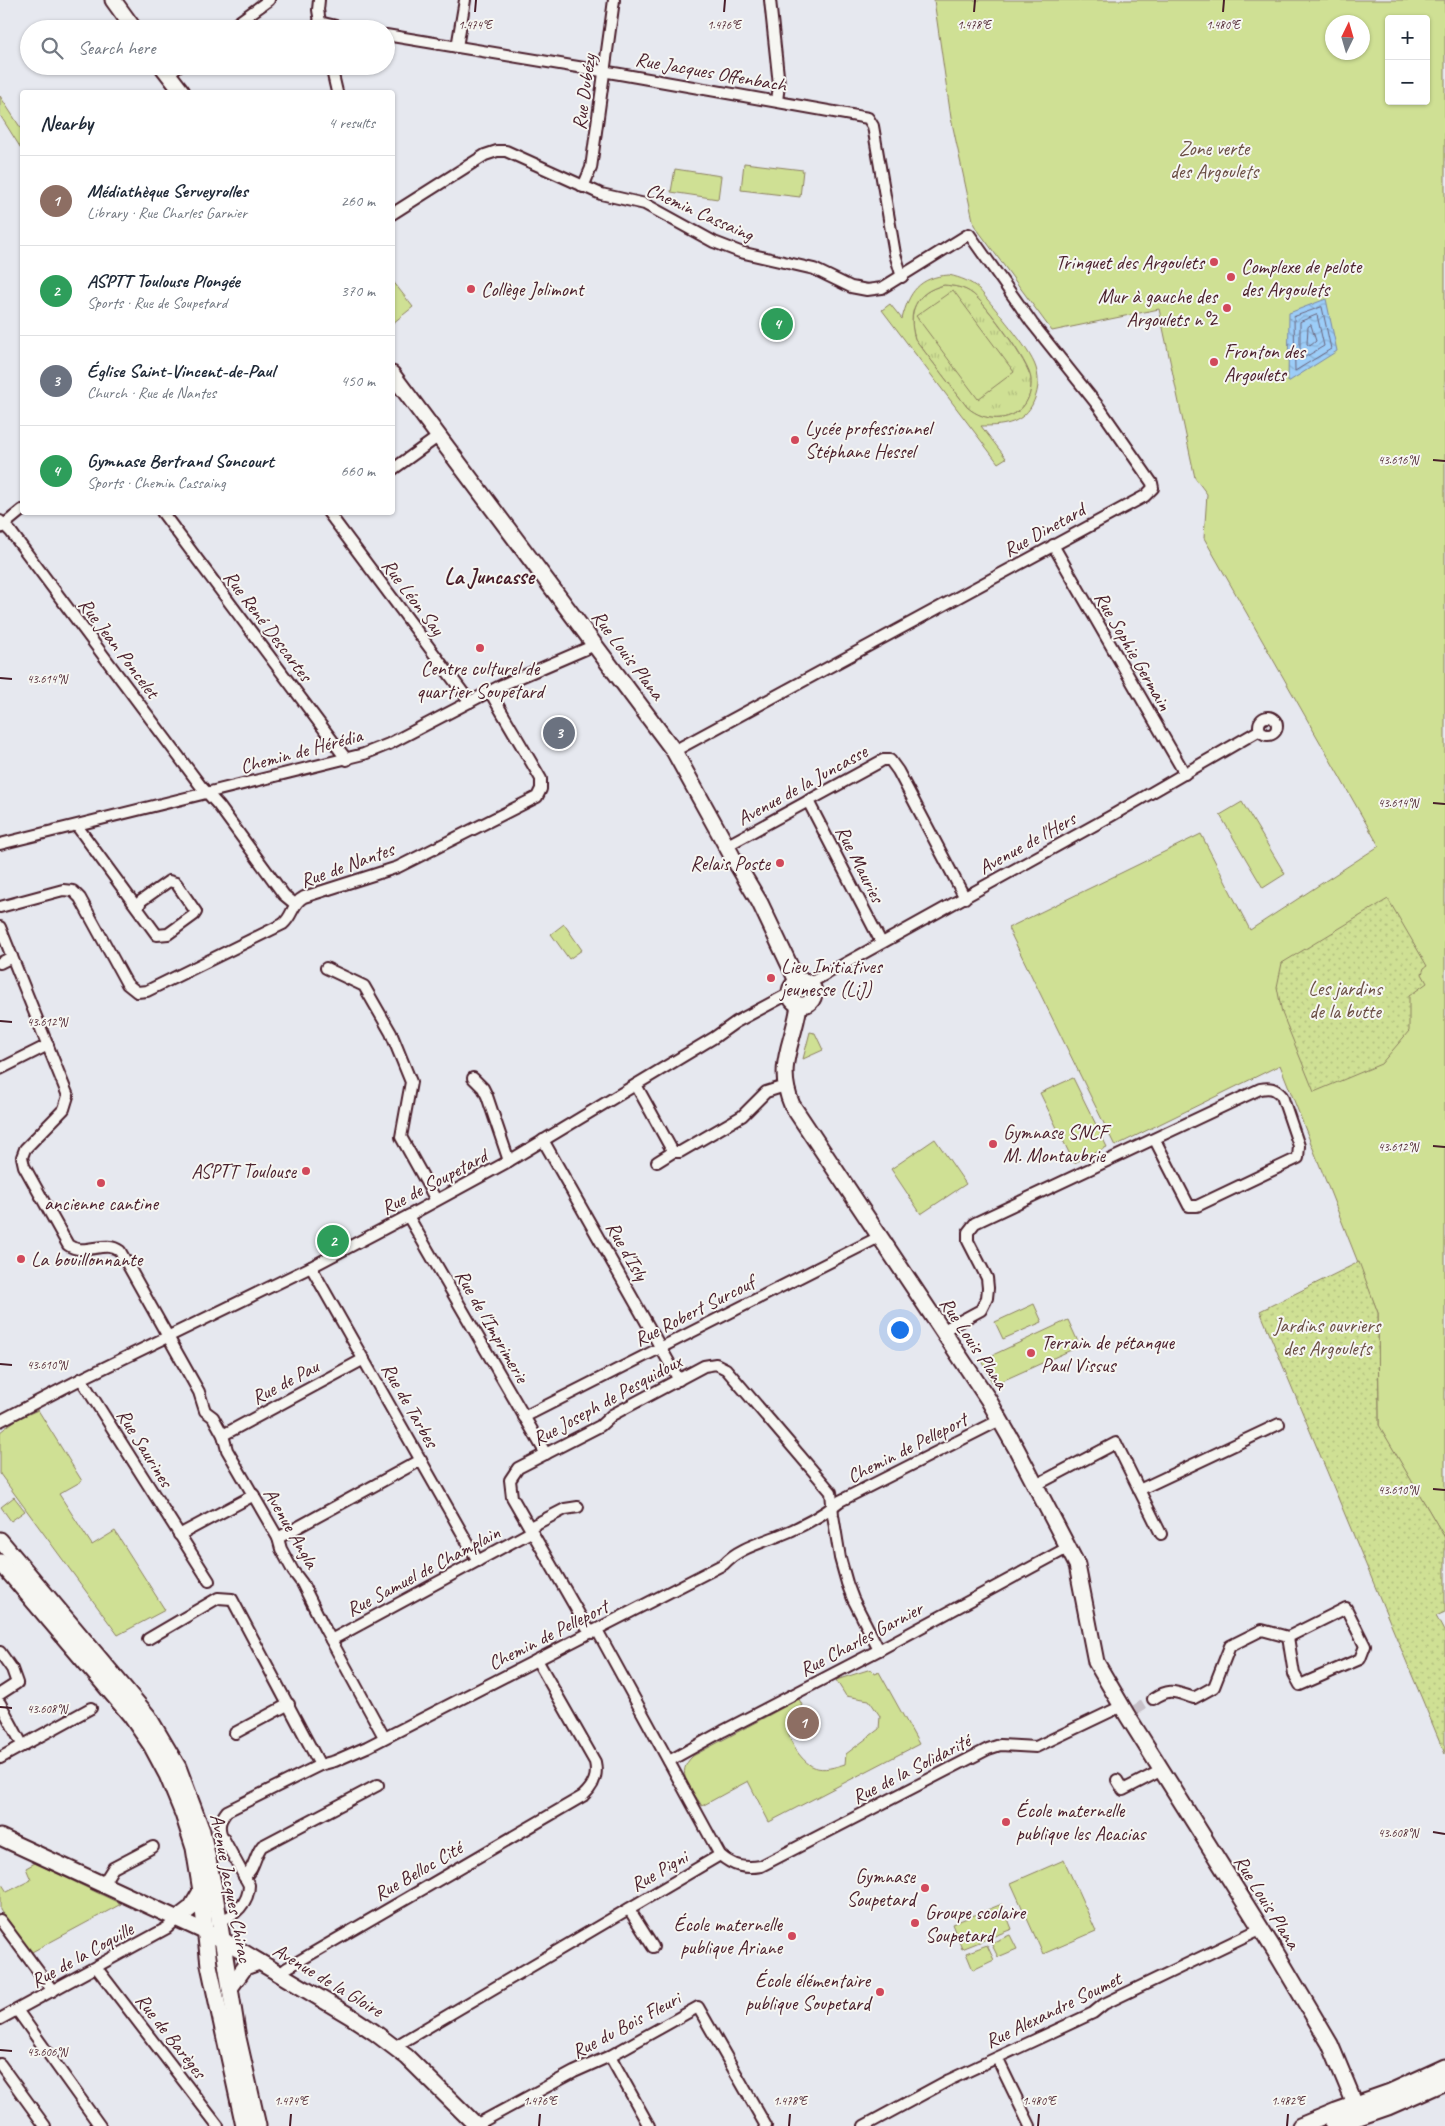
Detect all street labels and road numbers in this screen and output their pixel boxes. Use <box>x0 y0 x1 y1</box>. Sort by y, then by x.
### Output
street label: Rue Jacques Offenbach <box>633 46 790 98</box>
street label: Rue Dubézy <box>566 51 602 131</box>
street label: Chemin Cassaing <box>642 177 758 247</box>
street label: Rue Dinetard <box>999 496 1092 563</box>
street label: Rue Léon Say <box>376 554 451 641</box>
street label: Rue René Descartes <box>218 565 319 688</box>
street label: Rue Sophie Germain <box>1089 587 1178 716</box>
street label: Rue Jean Poncelet <box>73 593 166 705</box>
street label: Rue Louis Plana <box>586 605 671 706</box>
street label: Chemin de Hérédia <box>237 722 367 779</box>
street label: Avenue de la Juncasse <box>732 738 873 831</box>
street label: Avenue de l'Hers <box>974 805 1082 880</box>
street label: Rue Mauries <box>830 821 891 909</box>
street label: Rue de Nantes <box>297 836 399 893</box>
street label: Rue de Soupetard <box>377 1142 494 1220</box>
street label: Rue d'Isly <box>600 1217 655 1287</box>
street label: Rue de l'Imprimerie <box>450 1265 535 1388</box>
street label: Rue Robert Surcouf <box>630 1268 763 1352</box>
street label: Rue Louis Plana <box>934 1292 1015 1395</box>
street label: Rue Joseph de Pesquidoux <box>528 1348 688 1451</box>
street label: Rue de Pau <box>247 1353 324 1410</box>
street label: Rue de Tarbes <box>376 1358 445 1454</box>
street label: Rue Saurines <box>111 1404 180 1494</box>
street label: Chemin de Pelleport <box>843 1406 974 1489</box>
street label: Avenue Angla <box>258 1483 325 1574</box>
street label: Rue Samuel de Champlain <box>342 1519 505 1622</box>
street label: Chemin de Pelleport <box>484 1593 615 1676</box>
street label: Rue Charles Garnier <box>795 1595 929 1682</box>
street label: Rue de la Solidarité <box>848 1727 978 1810</box>
street label: Avenue Jacques Chirac <box>204 1812 258 1965</box>
street label: Rue Belloc Cité <box>369 1834 470 1906</box>
street label: Rue Pigni <box>626 1844 694 1897</box>
street label: Rue Louis Plana <box>1228 1850 1306 1955</box>
street label: Rue de la Coquille <box>26 1916 139 1993</box>
street label: Avenue de la Gloire <box>268 1937 389 2023</box>
street label: Rue Alexandre Soumet <box>981 1965 1127 2054</box>
street label: Rue du Bois Fleuri <box>567 1985 687 2064</box>
street label: Rue de Barèges <box>130 1988 213 2085</box>

